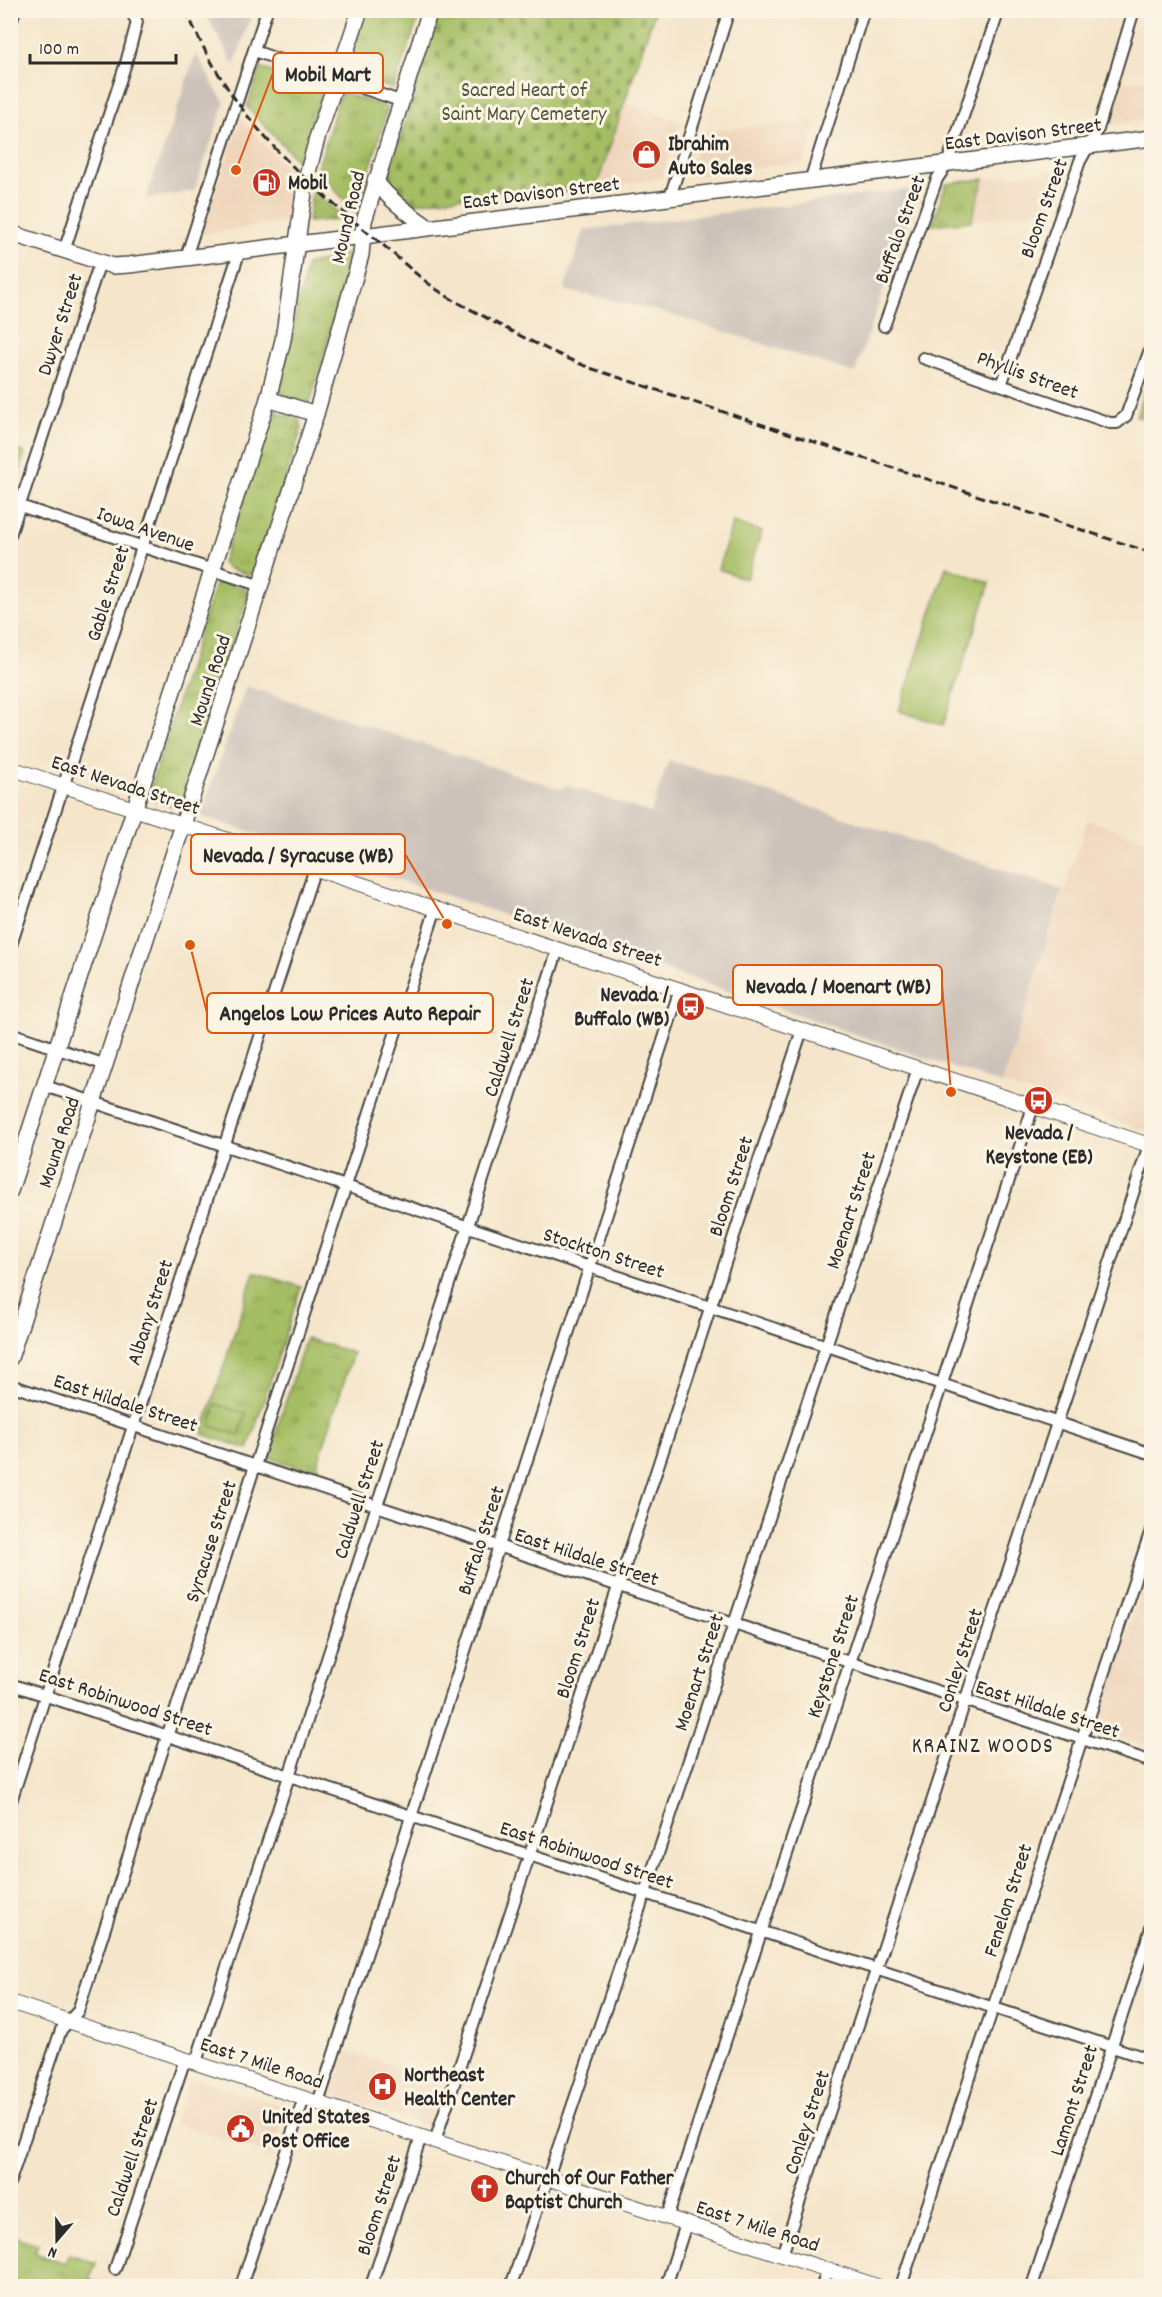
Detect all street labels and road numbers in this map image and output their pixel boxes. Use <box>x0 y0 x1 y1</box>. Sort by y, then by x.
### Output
street label: East Davison Street <box>943 111 1104 160</box>
street label: Bloom Street <box>1014 155 1078 263</box>
street label: Mound Road <box>325 168 375 267</box>
street label: East Davison Street <box>461 170 622 219</box>
street label: Buffalo Street <box>868 171 935 288</box>
street label: Dwyer Street <box>31 270 93 380</box>
street label: Phyllis Street <box>972 345 1082 409</box>
street label: Iowa Avenue <box>92 500 198 562</box>
street label: Gable Street <box>80 542 140 646</box>
street label: Mound Road <box>183 631 241 730</box>
street label: East Nevada Street <box>47 749 203 825</box>
street label: East Nevada Street <box>509 901 665 977</box>
street label: Caldwell Street <box>477 974 544 1101</box>
street label: Mound Road <box>32 1093 90 1192</box>
street label: Bloom Street <box>703 1133 763 1241</box>
street label: Moenart Street <box>820 1148 886 1273</box>
street label: Stockton Street <box>538 1221 668 1289</box>
street label: Albany Street <box>121 1256 183 1370</box>
street label: East Hildale Street <box>49 1367 201 1442</box>
street label: Caldwell Street <box>327 1436 394 1563</box>
street label: Syracuse Street <box>179 1477 247 1607</box>
street label: Buffalo Street <box>451 1482 515 1599</box>
street label: East Hildale Street <box>510 1521 662 1596</box>
street label: Keystone Street <box>801 1591 869 1723</box>
street label: Bloom Street <box>550 1595 610 1703</box>
street label: Conley Street <box>931 1605 993 1717</box>
street label: Moenart Street <box>668 1610 734 1735</box>
street label: East Robinwood Street <box>34 1662 216 1746</box>
street label: East Hildale Street <box>971 1673 1123 1748</box>
street label: East Robinwood Street <box>495 1815 677 1899</box>
street label: Fenelon Street <box>977 1840 1042 1961</box>
street label: East 7 Mile Road <box>196 2031 327 2099</box>
street label: Lamont Street <box>1044 2041 1108 2160</box>
street label: Conley Street <box>778 2067 840 2179</box>
street label: Caldwell Street <box>100 2094 168 2221</box>
street label: Bloom Street <box>351 2152 411 2260</box>
street label: East 7 Mile Road <box>692 2194 823 2262</box>

